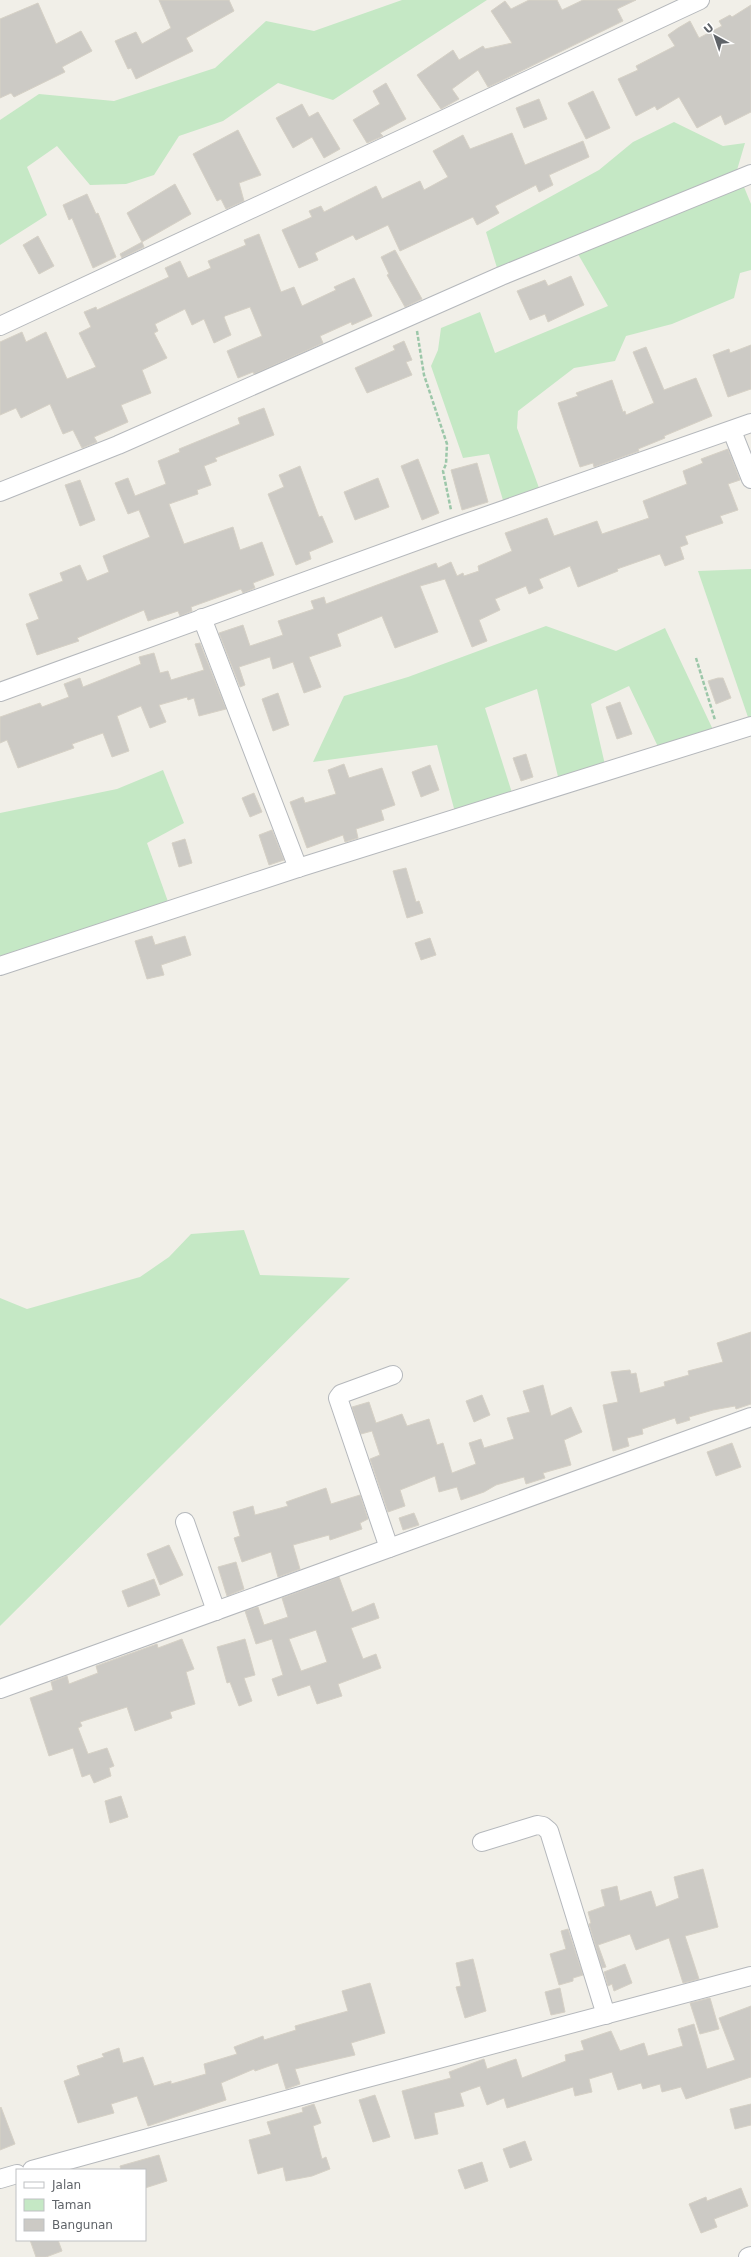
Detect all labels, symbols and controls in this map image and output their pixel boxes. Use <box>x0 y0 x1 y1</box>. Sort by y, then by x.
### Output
north arrow <box>695 16 735 56</box>
text: U <box>701 21 716 37</box>
legend <box>16 2169 146 2241</box>
text: Jalan <box>51 2178 81 2192</box>
text: Taman <box>51 2198 91 2212</box>
text: Bangunan <box>52 2218 113 2232</box>

